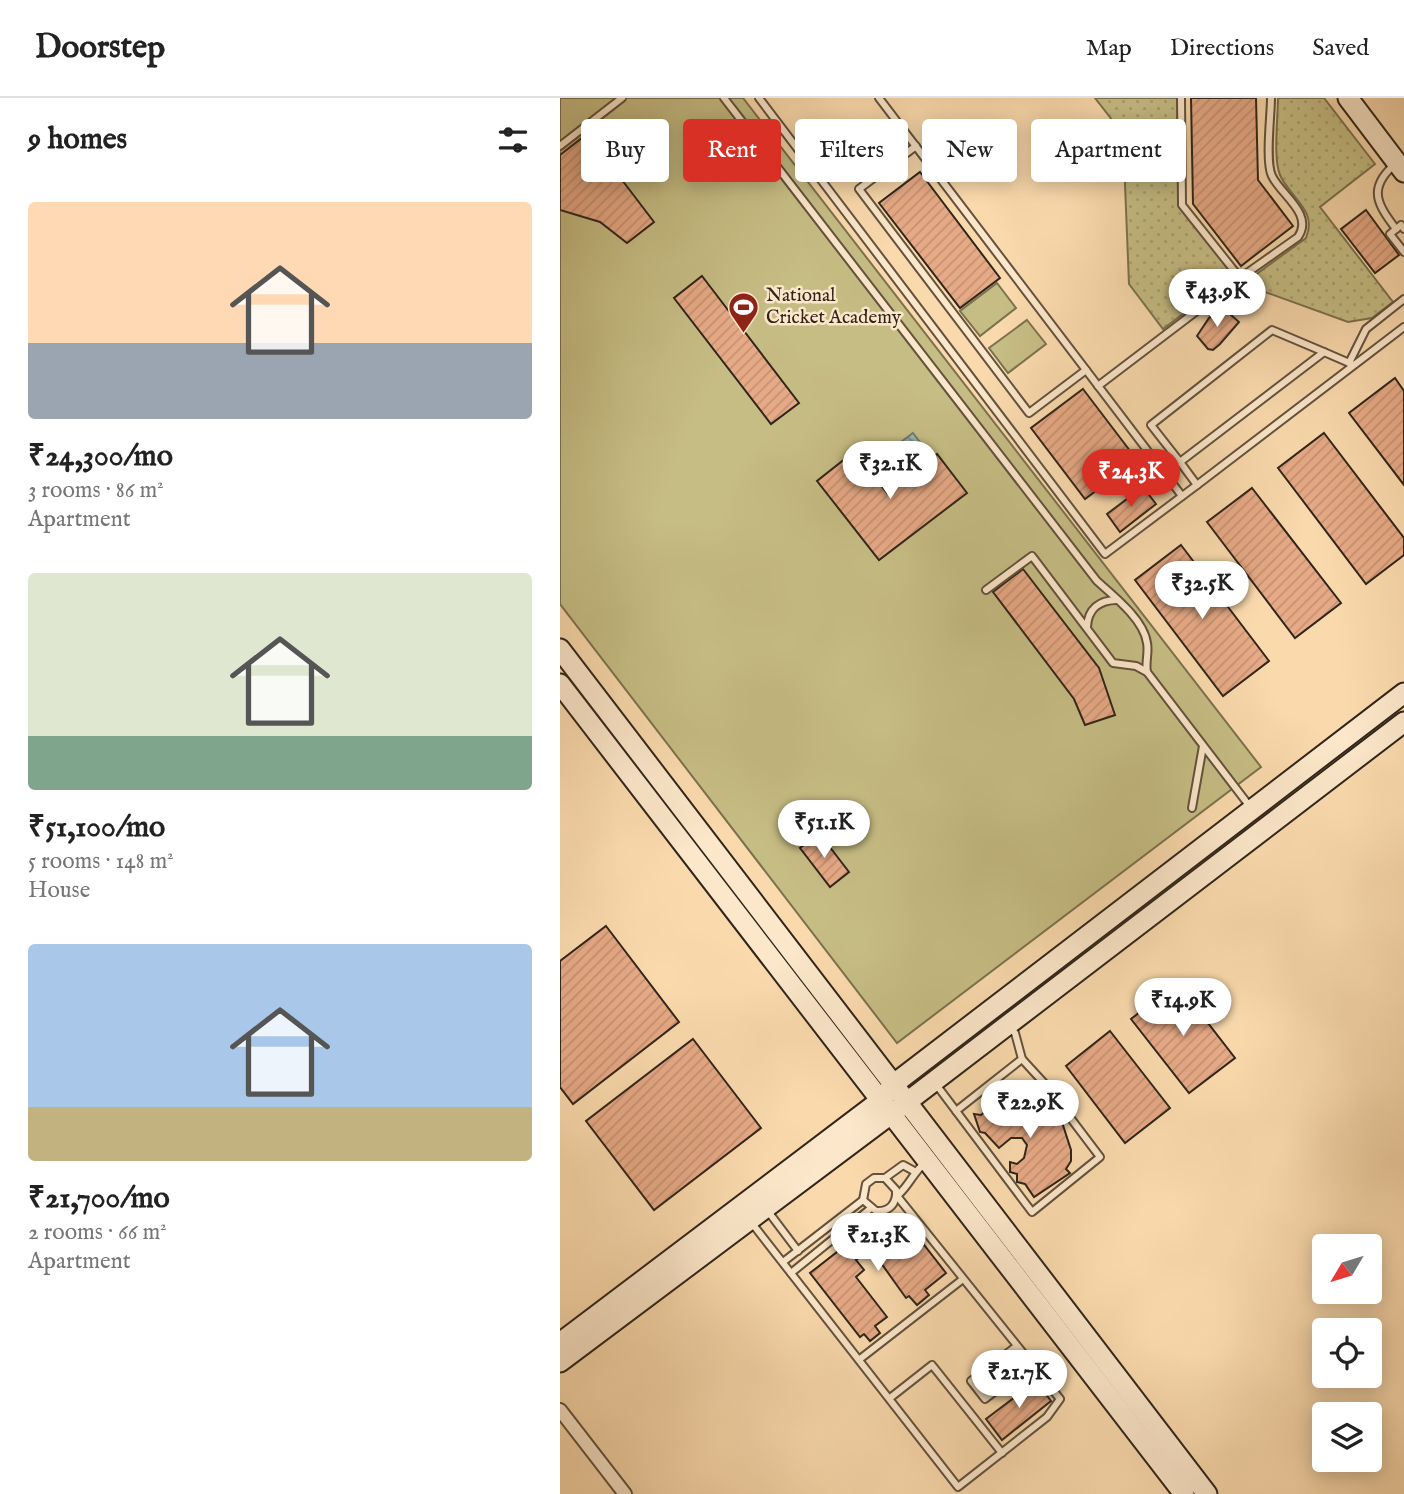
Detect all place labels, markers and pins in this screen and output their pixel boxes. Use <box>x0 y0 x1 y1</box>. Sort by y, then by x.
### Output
pin: ₹43.9K <box>1160 270 1274 329</box>
place label: National Cricket Academy <box>766 284 902 330</box>
sports icon: National Cricket Academy <box>726 290 760 334</box>
pin: ₹32.1K <box>833 442 947 501</box>
pin: ₹24.3K <box>1074 450 1188 509</box>
pin: ₹32.5K <box>1145 561 1259 621</box>
pin: ₹51.1K <box>767 800 881 860</box>
pin: ₹14.9K <box>1126 978 1240 1038</box>
pin: ₹22.9K <box>973 1080 1087 1140</box>
pin: ₹21.3K <box>821 1214 935 1273</box>
pin: ₹21.7K <box>962 1350 1076 1410</box>

